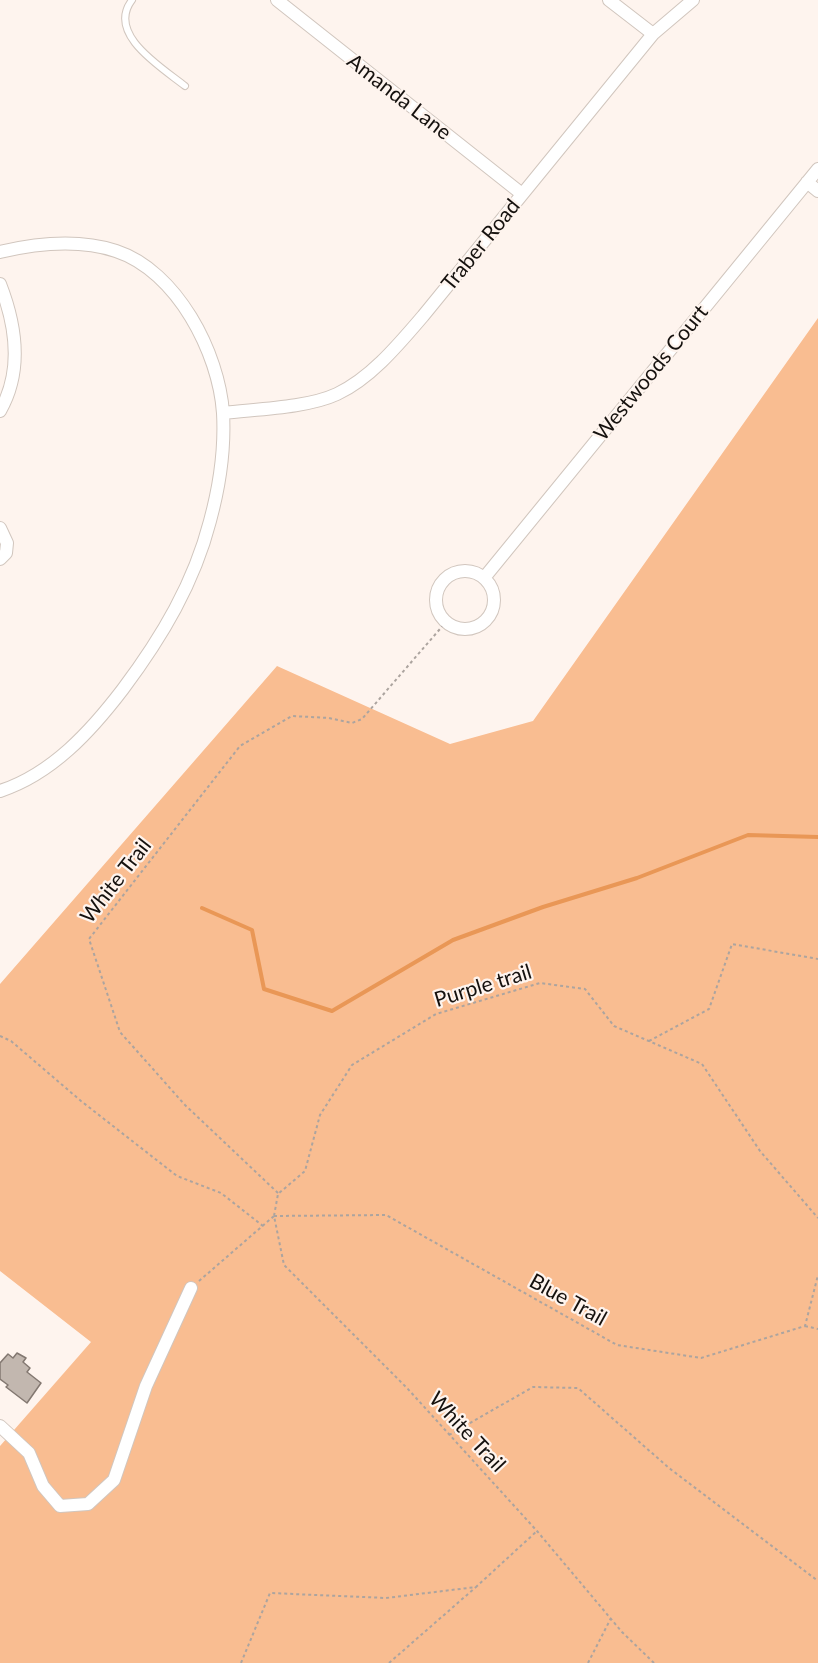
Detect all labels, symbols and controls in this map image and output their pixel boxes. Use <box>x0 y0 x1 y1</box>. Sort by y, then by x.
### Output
street label: Amanda Lane <box>342 49 456 145</box>
street label: Traber Road <box>436 194 526 296</box>
street label: Westwoods Court <box>589 300 713 446</box>
street label: White Trail <box>75 834 157 928</box>
street label: Purple trail <box>431 959 535 1013</box>
street label: Blue Trail <box>525 1268 611 1332</box>
street label: White Trail <box>424 1387 510 1477</box>

